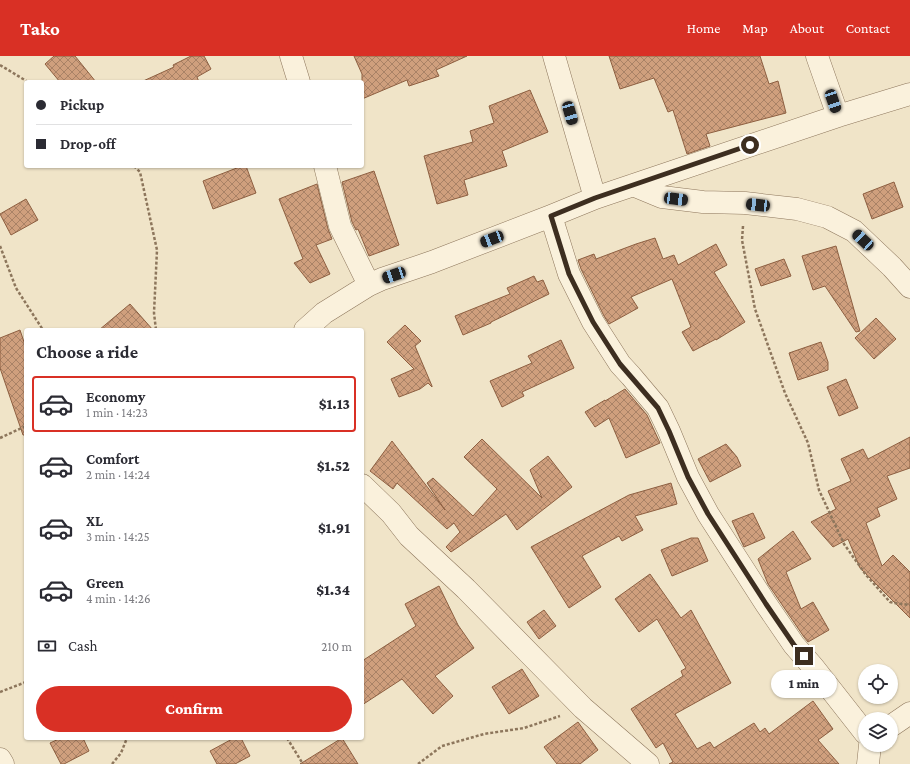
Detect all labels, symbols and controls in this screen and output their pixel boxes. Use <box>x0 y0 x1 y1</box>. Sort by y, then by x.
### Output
text: Tako <box>20 18 60 39</box>
text: Home <box>687 20 720 36</box>
text: Map <box>742 20 768 36</box>
text: About <box>790 20 824 36</box>
text: Contact <box>846 20 890 36</box>
car <box>823 88 843 114</box>
text: Pickup <box>60 97 104 113</box>
car <box>561 100 579 126</box>
text: Drop-off <box>60 136 116 152</box>
route start <box>741 136 759 154</box>
car <box>663 192 689 206</box>
car <box>745 198 771 212</box>
car <box>850 227 876 253</box>
car <box>479 229 505 249</box>
car <box>381 265 407 285</box>
text: Choose a ride <box>36 342 138 362</box>
icon: car <box>38 386 74 422</box>
text: Economy <box>86 389 145 405</box>
text: $1.13 <box>319 396 350 412</box>
text: 1 min · 14:23 <box>86 405 148 420</box>
icon: car <box>38 448 74 484</box>
text: Comfort <box>86 451 140 467</box>
text: $1.52 <box>317 458 350 474</box>
text: 2 min · 14:24 <box>86 467 150 482</box>
icon: car <box>38 510 74 546</box>
text: XL <box>86 513 103 529</box>
text: $1.91 <box>318 520 350 536</box>
text: 3 min · 14:25 <box>86 529 150 544</box>
icon: car <box>38 572 74 608</box>
text: Green <box>86 575 124 591</box>
text: $1.34 <box>316 582 350 598</box>
text: 4 min · 14:26 <box>86 591 151 606</box>
icon: cash <box>36 635 58 657</box>
text: Cash <box>68 638 98 654</box>
text: 210 m <box>321 639 352 654</box>
route end <box>795 647 813 665</box>
map controls <box>858 664 898 752</box>
button: locate <box>858 664 898 704</box>
callout: 1 min <box>771 670 837 698</box>
text: 1 min <box>789 676 819 691</box>
button: Confirm <box>36 686 352 732</box>
button: layers <box>858 712 898 752</box>

